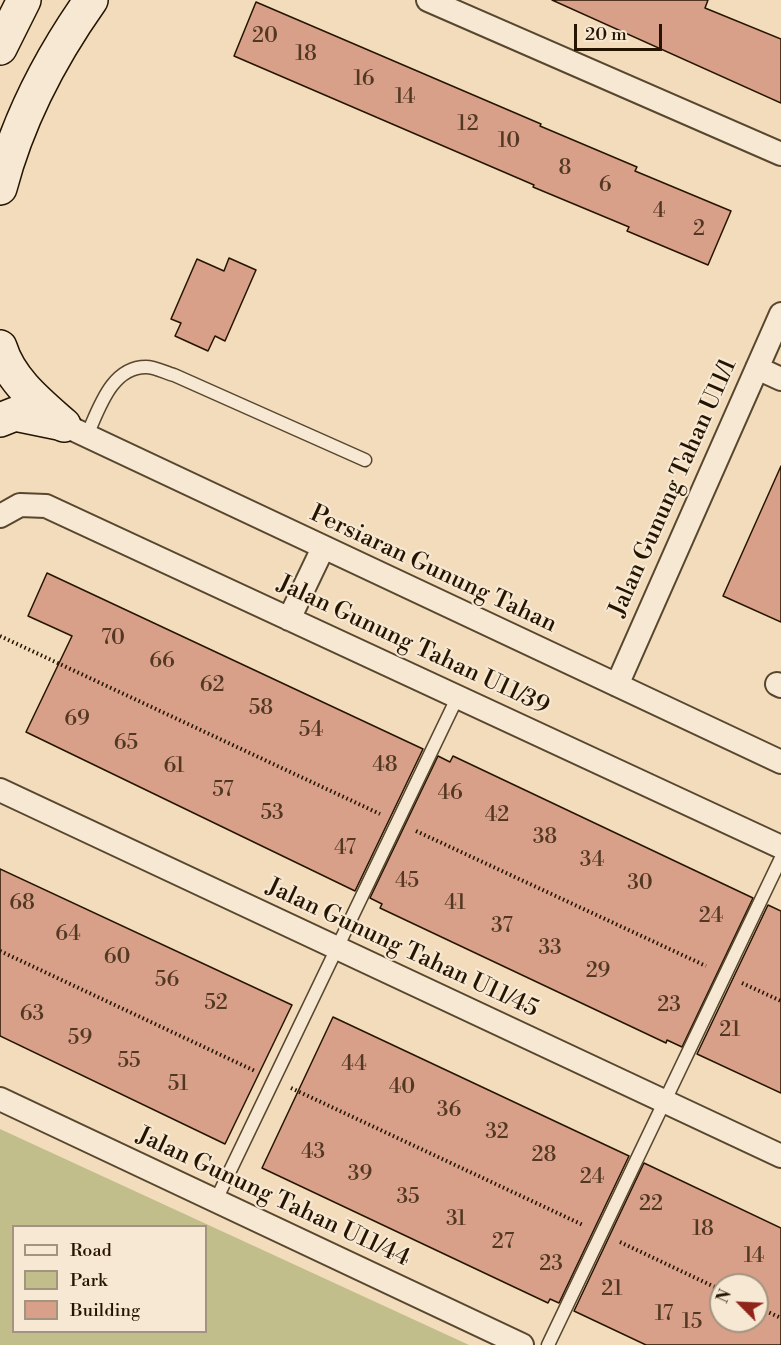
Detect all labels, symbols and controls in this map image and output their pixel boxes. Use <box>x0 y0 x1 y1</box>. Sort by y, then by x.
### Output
scale bar <box>577 12 666 50</box>
text: 20 m <box>585 23 627 46</box>
house number: 20 <box>252 24 278 50</box>
house number: 18 <box>295 42 317 68</box>
house number: 16 <box>353 67 375 93</box>
house number: 14 <box>395 85 415 111</box>
house number: 12 <box>457 112 479 138</box>
house number: 10 <box>498 129 520 155</box>
house number: 8 <box>559 156 571 182</box>
house number: 6 <box>599 173 611 199</box>
house number: 4 <box>653 199 665 225</box>
house number: 2 <box>693 217 705 243</box>
street label: Jalan Gunung Tahan U11/1 <box>604 355 744 621</box>
street label: Persiaran Gunung Tahan <box>305 500 561 640</box>
street label: Jalan Gunung Tahan U11/39 <box>272 570 554 722</box>
house number: 70 <box>101 626 125 652</box>
house number: 66 <box>149 649 175 675</box>
house number: 62 <box>200 673 224 699</box>
house number: 58 <box>249 696 273 722</box>
house number: 69 <box>64 707 90 733</box>
house number: 54 <box>299 718 323 744</box>
house number: 65 <box>114 731 138 757</box>
house number: 48 <box>372 753 398 779</box>
house number: 61 <box>163 754 185 780</box>
house number: 57 <box>212 778 234 804</box>
house number: 46 <box>437 781 463 807</box>
house number: 53 <box>260 801 284 827</box>
house number: 42 <box>485 803 509 829</box>
house number: 38 <box>533 825 557 851</box>
house number: 47 <box>334 836 356 862</box>
house number: 34 <box>580 848 604 874</box>
house number: 45 <box>395 869 419 895</box>
house number: 30 <box>627 871 653 897</box>
street label: Jalan Gunung Tahan U11/45 <box>262 873 542 1025</box>
house number: 68 <box>9 891 35 917</box>
house number: 41 <box>444 891 466 917</box>
house number: 24 <box>699 904 723 930</box>
house number: 37 <box>491 914 513 940</box>
house number: 64 <box>55 922 81 948</box>
house number: 33 <box>538 936 562 962</box>
house number: 60 <box>104 945 130 971</box>
house number: 29 <box>586 959 610 985</box>
house number: 56 <box>155 968 179 994</box>
house number: 52 <box>204 991 228 1017</box>
house number: 23 <box>657 993 681 1019</box>
house number: 63 <box>20 1002 44 1028</box>
house number: 21 <box>719 1018 741 1044</box>
house number: 59 <box>68 1026 92 1052</box>
house number: 55 <box>117 1049 141 1075</box>
house number: 44 <box>341 1052 367 1078</box>
house number: 51 <box>168 1072 188 1098</box>
house number: 40 <box>389 1075 415 1101</box>
house number: 36 <box>437 1098 461 1124</box>
house number: 32 <box>485 1120 509 1146</box>
street label: Jalan Gunung Tahan U11/44 <box>132 1122 414 1274</box>
house number: 43 <box>301 1140 325 1166</box>
house number: 28 <box>532 1143 556 1169</box>
house number: 39 <box>348 1162 372 1188</box>
house number: 24 <box>580 1165 604 1191</box>
house number: 35 <box>396 1185 420 1211</box>
house number: 22 <box>639 1192 663 1218</box>
house number: 31 <box>446 1207 466 1233</box>
house number: 18 <box>692 1217 714 1243</box>
legend <box>12 1225 207 1333</box>
house number: 27 <box>492 1230 514 1256</box>
text: Road <box>70 1239 112 1262</box>
house number: 14 <box>744 1244 764 1270</box>
house number: 23 <box>539 1252 563 1278</box>
text: Park <box>70 1269 107 1292</box>
north arrow <box>709 1273 769 1333</box>
house number: 21 <box>601 1277 623 1303</box>
text: N <box>713 1287 736 1306</box>
text: Building <box>70 1299 140 1322</box>
house number: 17 <box>655 1302 673 1328</box>
house number: 15 <box>682 1310 702 1336</box>

